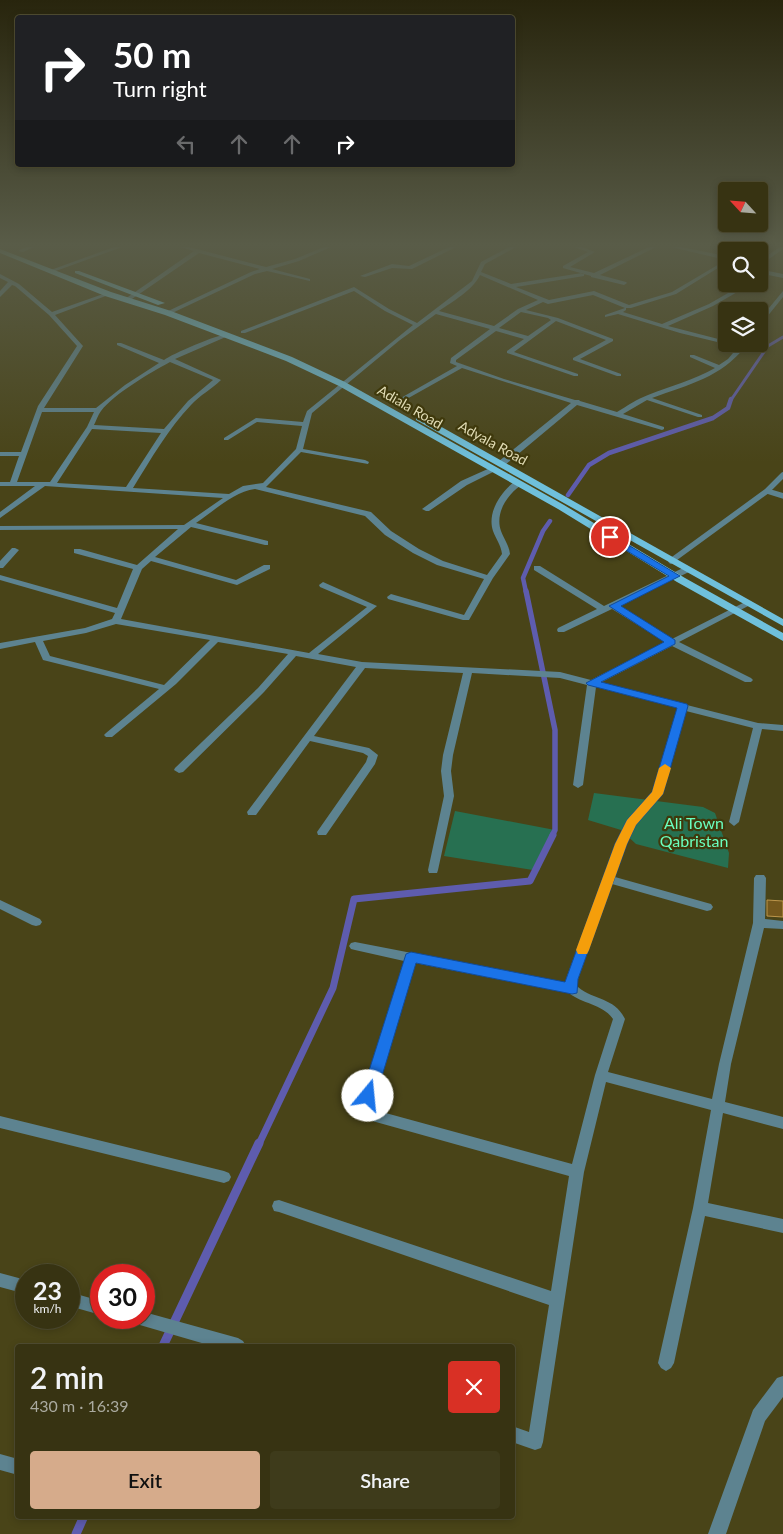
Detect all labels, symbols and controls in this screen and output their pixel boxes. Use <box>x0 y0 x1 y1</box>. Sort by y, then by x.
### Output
text: 50 m <box>113 33 191 75</box>
icon: right <box>30 35 95 100</box>
text: Turn right <box>113 75 207 102</box>
icon: left <box>172 130 200 158</box>
icon: ahead <box>225 130 253 158</box>
icon: ahead <box>278 130 306 158</box>
icon: right <box>331 130 359 158</box>
north arrow <box>718 182 768 232</box>
map controls <box>718 182 768 352</box>
button: search <box>718 242 768 292</box>
button: layers <box>718 302 768 352</box>
street label: Adiala Road <box>375 381 446 432</box>
street label: Adyala Road <box>456 417 531 468</box>
pin <box>589 516 631 558</box>
icon: arrive <box>596 523 624 551</box>
park label: Ali Town Qabristan <box>660 813 728 850</box>
position arrow <box>341 1069 393 1121</box>
speed limit sign: 30 <box>90 1264 155 1329</box>
text: 23 <box>33 1275 62 1305</box>
text: km/h <box>33 1301 62 1316</box>
text: 2 min <box>30 1359 104 1395</box>
button: close <box>448 1361 500 1413</box>
text: 430 m · 16:39 <box>30 1396 129 1415</box>
button: Exit <box>30 1451 260 1509</box>
button: Share <box>270 1451 500 1509</box>

